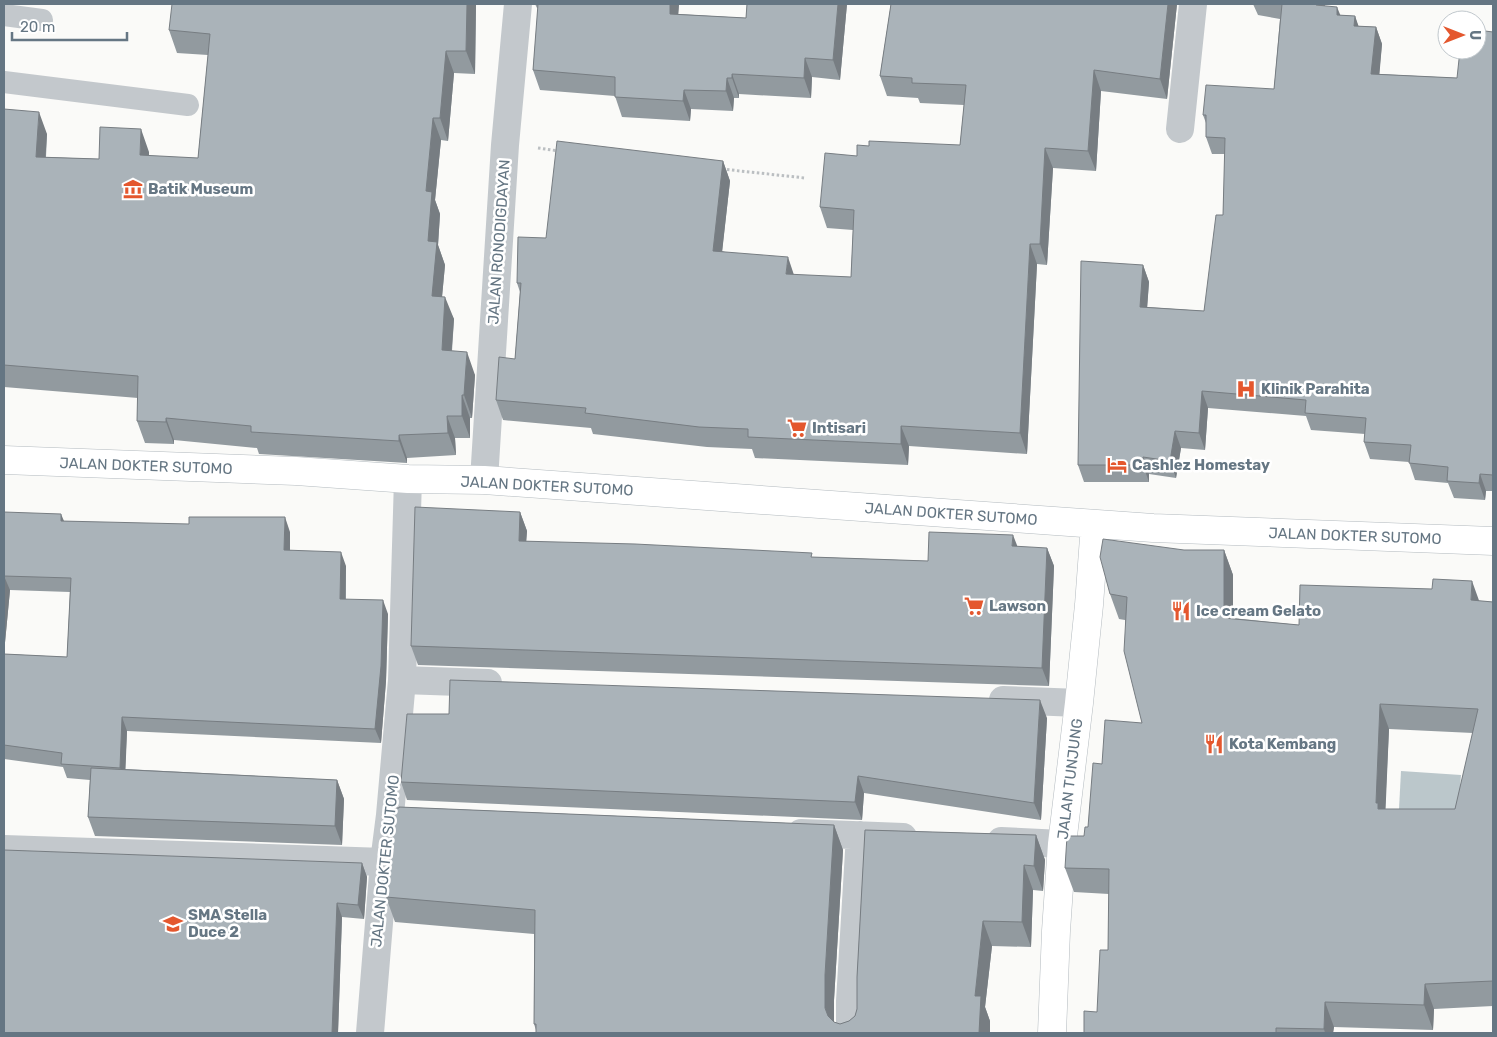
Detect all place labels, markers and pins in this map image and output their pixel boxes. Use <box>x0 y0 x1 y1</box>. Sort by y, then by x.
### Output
museum icon: Batik Museum <box>122 178 144 200</box>
place label: Batik Museum <box>148 180 253 198</box>
hospital icon: Klinik Parahita <box>1235 378 1257 400</box>
place label: Klinik Parahita <box>1261 380 1370 398</box>
supermarket icon: Intisari <box>786 417 808 439</box>
place label: Intisari <box>812 419 866 437</box>
hotel icon: Cashlez Homestay <box>1106 454 1128 476</box>
place label: Cashlez Homestay <box>1132 456 1270 474</box>
supermarket icon: Lawson <box>963 595 985 617</box>
place label: Lawson <box>989 597 1046 615</box>
restaurant icon: Ice cream Gelato <box>1170 600 1192 622</box>
place label: Ice cream Gelato <box>1196 602 1321 620</box>
restaurant icon: Kota Kembang <box>1203 733 1225 755</box>
place label: Kota Kembang <box>1229 735 1336 753</box>
place label: SMA Stella Duce 2 <box>188 906 267 941</box>
school or university icon: SMA Stella Duce 2 <box>162 913 184 935</box>

